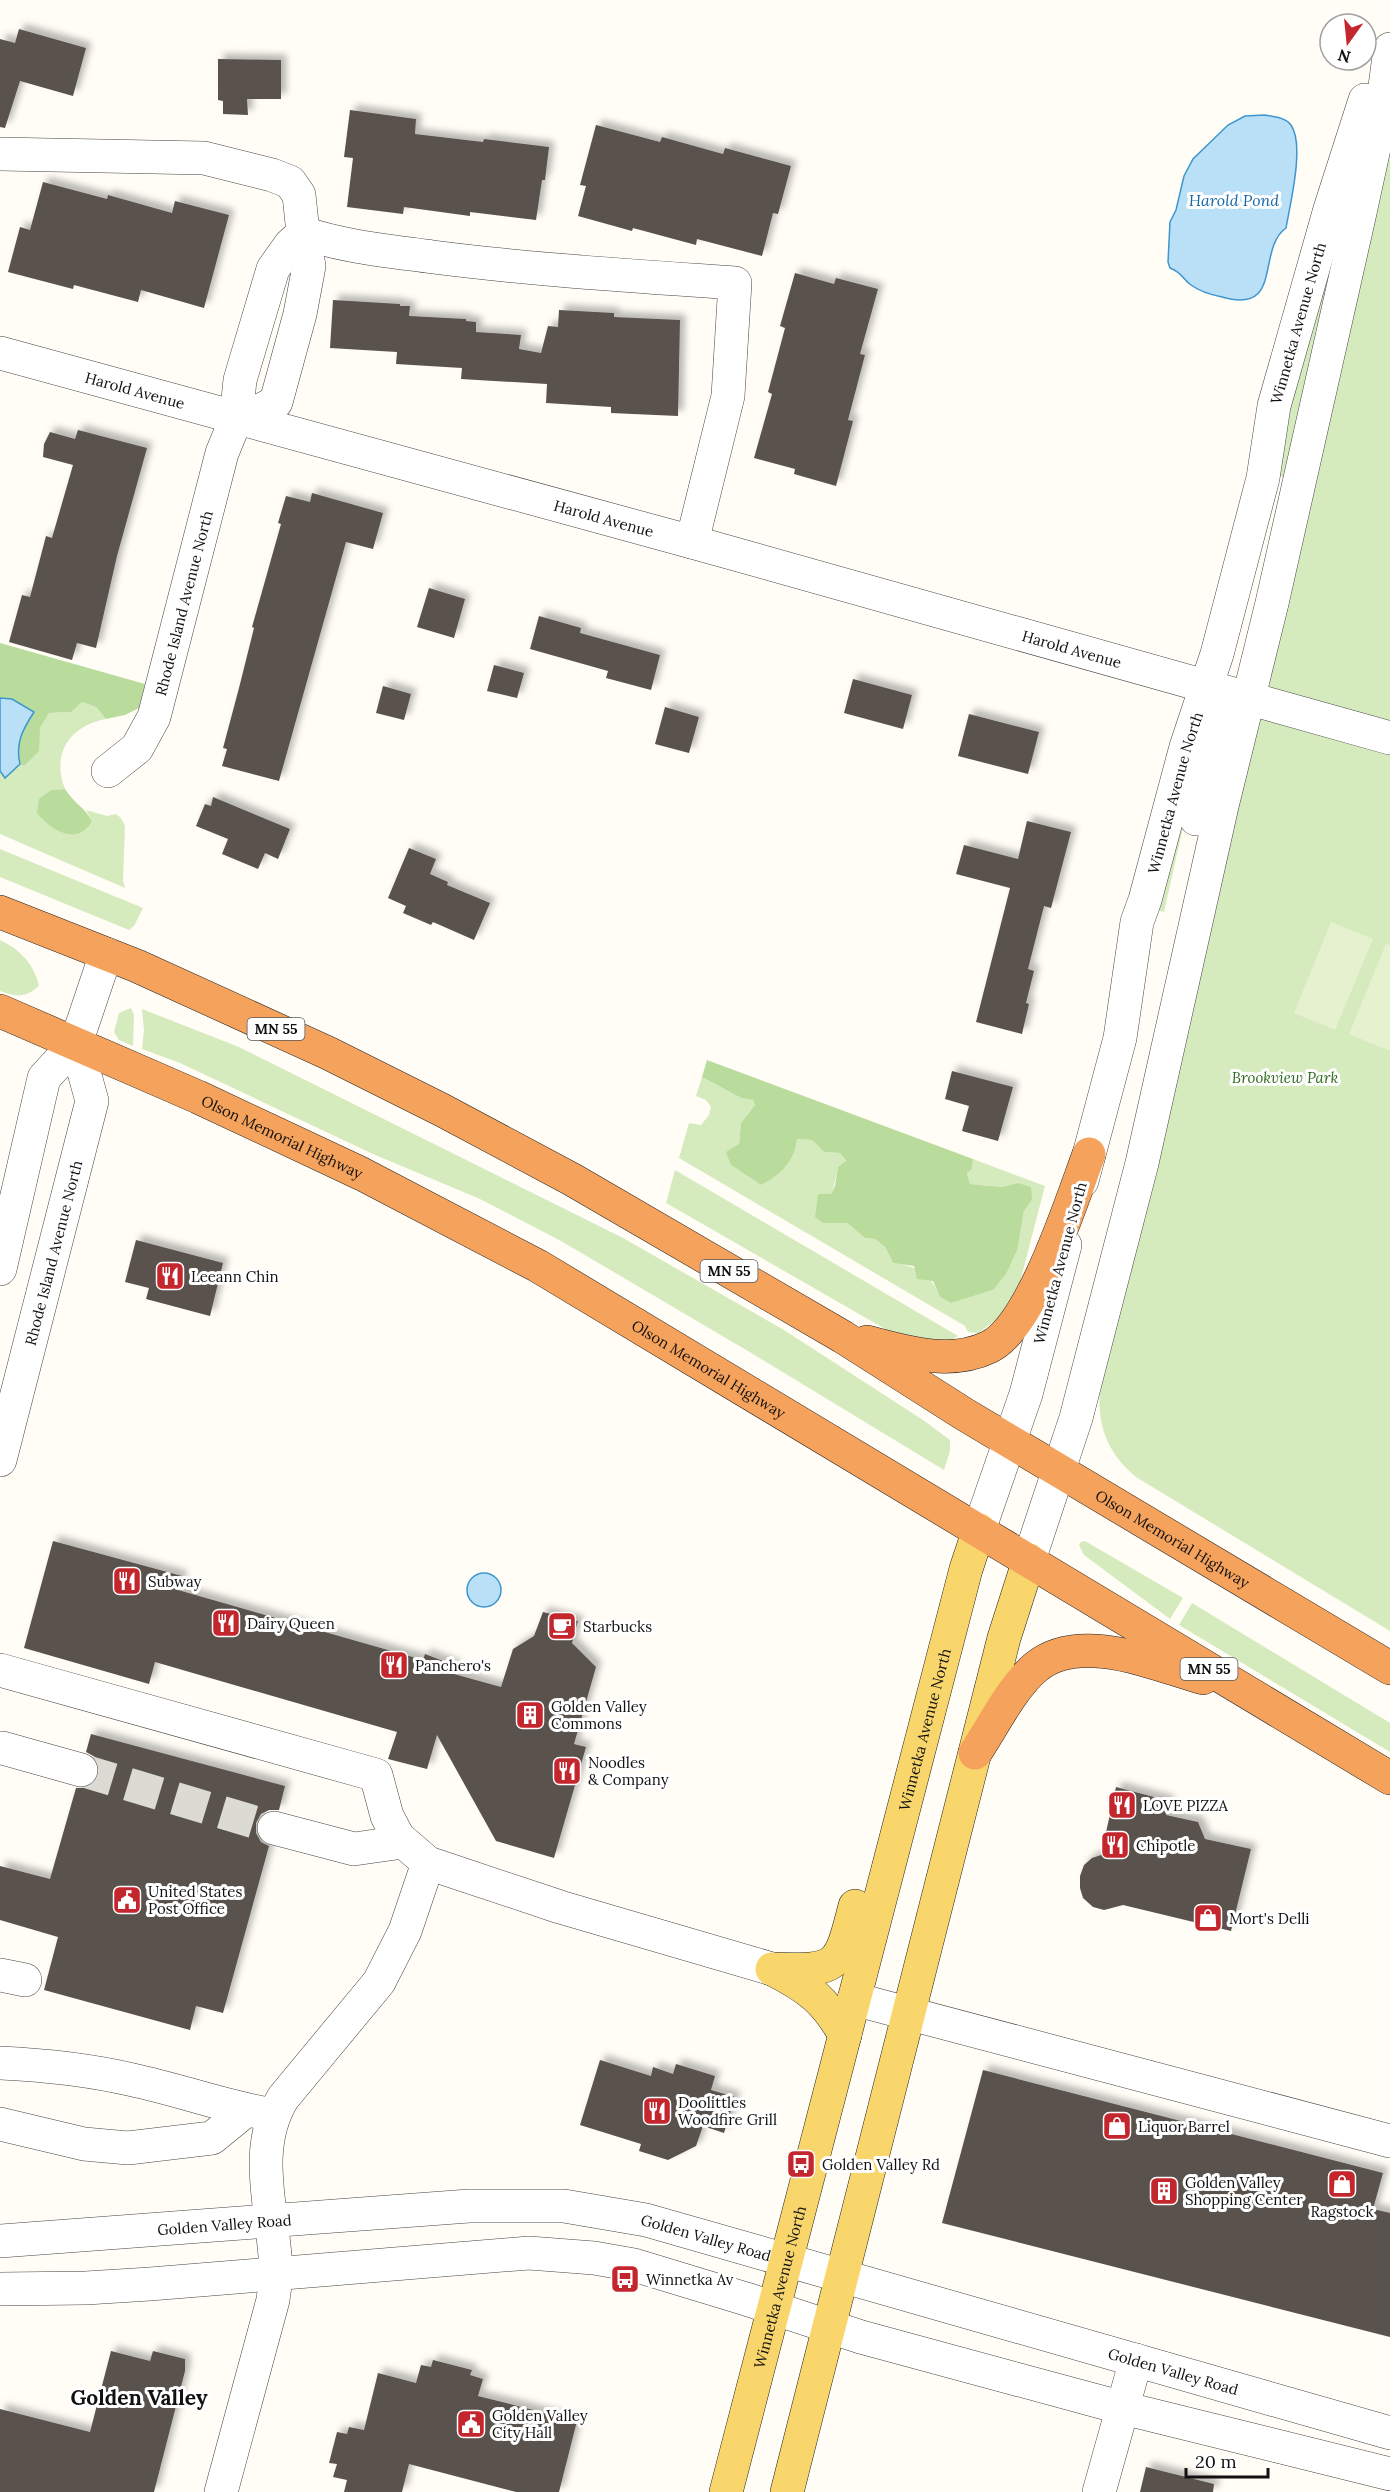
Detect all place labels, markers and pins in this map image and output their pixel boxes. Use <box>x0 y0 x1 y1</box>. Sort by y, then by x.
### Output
restaurant icon: Leeann Chin <box>154 1260 186 1292</box>
place label: Leeann Chin <box>191 1267 279 1286</box>
restaurant icon: Subway <box>111 1565 143 1597</box>
place label: Subway <box>148 1572 201 1591</box>
restaurant icon: Dairy Queen <box>210 1607 242 1639</box>
cafe icon: Starbucks <box>546 1610 578 1642</box>
place label: Dairy Queen <box>247 1614 335 1633</box>
place label: Starbucks <box>583 1617 652 1636</box>
restaurant icon: Panchero's <box>378 1649 410 1681</box>
place label: Panchero's <box>415 1656 491 1675</box>
place label: Golden Valley Commons <box>551 1697 647 1733</box>
building icon: Golden Valley Commons <box>514 1699 546 1731</box>
place label: Noodles & Company <box>588 1753 669 1789</box>
restaurant icon: Noodles & Company <box>551 1755 583 1787</box>
restaurant icon: LOVE PIZZA <box>1106 1789 1138 1821</box>
place label: LOVE PIZZA <box>1143 1796 1229 1815</box>
restaurant icon: Chipotle <box>1099 1829 1131 1861</box>
place label: Chipotle <box>1136 1836 1195 1855</box>
place label: United States Post Office <box>148 1882 242 1918</box>
public building icon: United States Post Office <box>111 1884 143 1916</box>
shop icon: Mort's Delli <box>1192 1902 1224 1934</box>
place label: Mort's Delli <box>1229 1909 1310 1928</box>
place label: Doolittles Woodfire Grill <box>678 2093 777 2129</box>
restaurant icon: Doolittles Woodfire Grill <box>641 2095 673 2127</box>
shop icon: Liquor Barrel <box>1101 2110 1133 2142</box>
place label: Liquor Barrel <box>1138 2117 1230 2136</box>
bus stop icon: Golden Valley Rd <box>785 2148 817 2180</box>
place label: Golden Valley Rd <box>822 2155 940 2174</box>
shop icon: Ragstock <box>1326 2168 1358 2200</box>
place label: Golden Valley Shopping Center <box>1185 2173 1303 2209</box>
building icon: Golden Valley Shopping Center <box>1148 2175 1180 2207</box>
place label: Ragstock <box>1310 2202 1374 2221</box>
bus stop icon: Winnetka Av <box>609 2263 641 2295</box>
place label: Winnetka Av <box>646 2270 734 2289</box>
place label: Golden Valley City Hall <box>492 2406 588 2442</box>
public building icon: Golden Valley City Hall <box>455 2408 487 2440</box>

